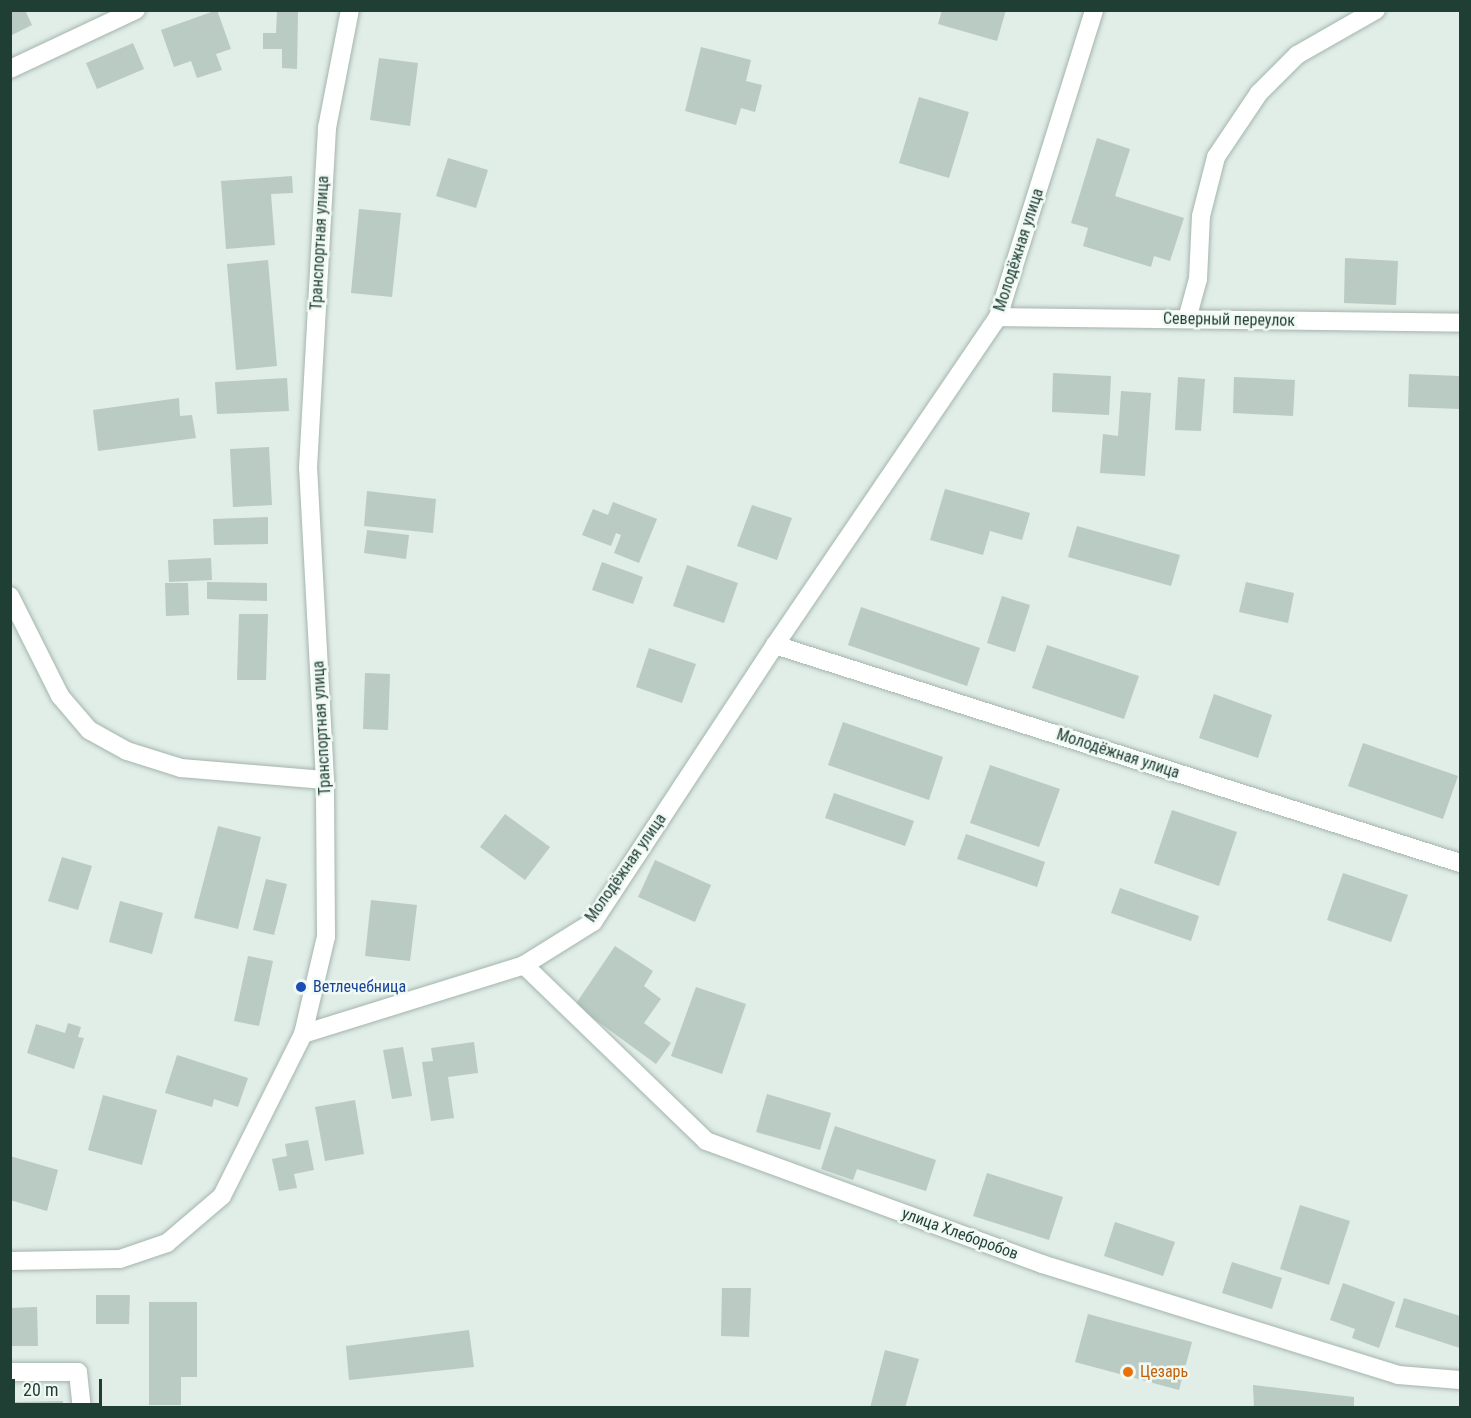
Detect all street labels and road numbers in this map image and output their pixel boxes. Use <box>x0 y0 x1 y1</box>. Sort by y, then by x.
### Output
street label: Транспортная улица <box>307 175 333 311</box>
street label: Молодёжная улица <box>990 186 1048 314</box>
street label: Северный переулок <box>1163 309 1295 331</box>
street label: Транспортная улица <box>309 660 335 796</box>
street label: Молодёжная улица <box>1054 725 1182 783</box>
street label: Молодёжная улица <box>581 810 671 926</box>
street label: улица Хлеборобов <box>899 1204 1021 1264</box>

